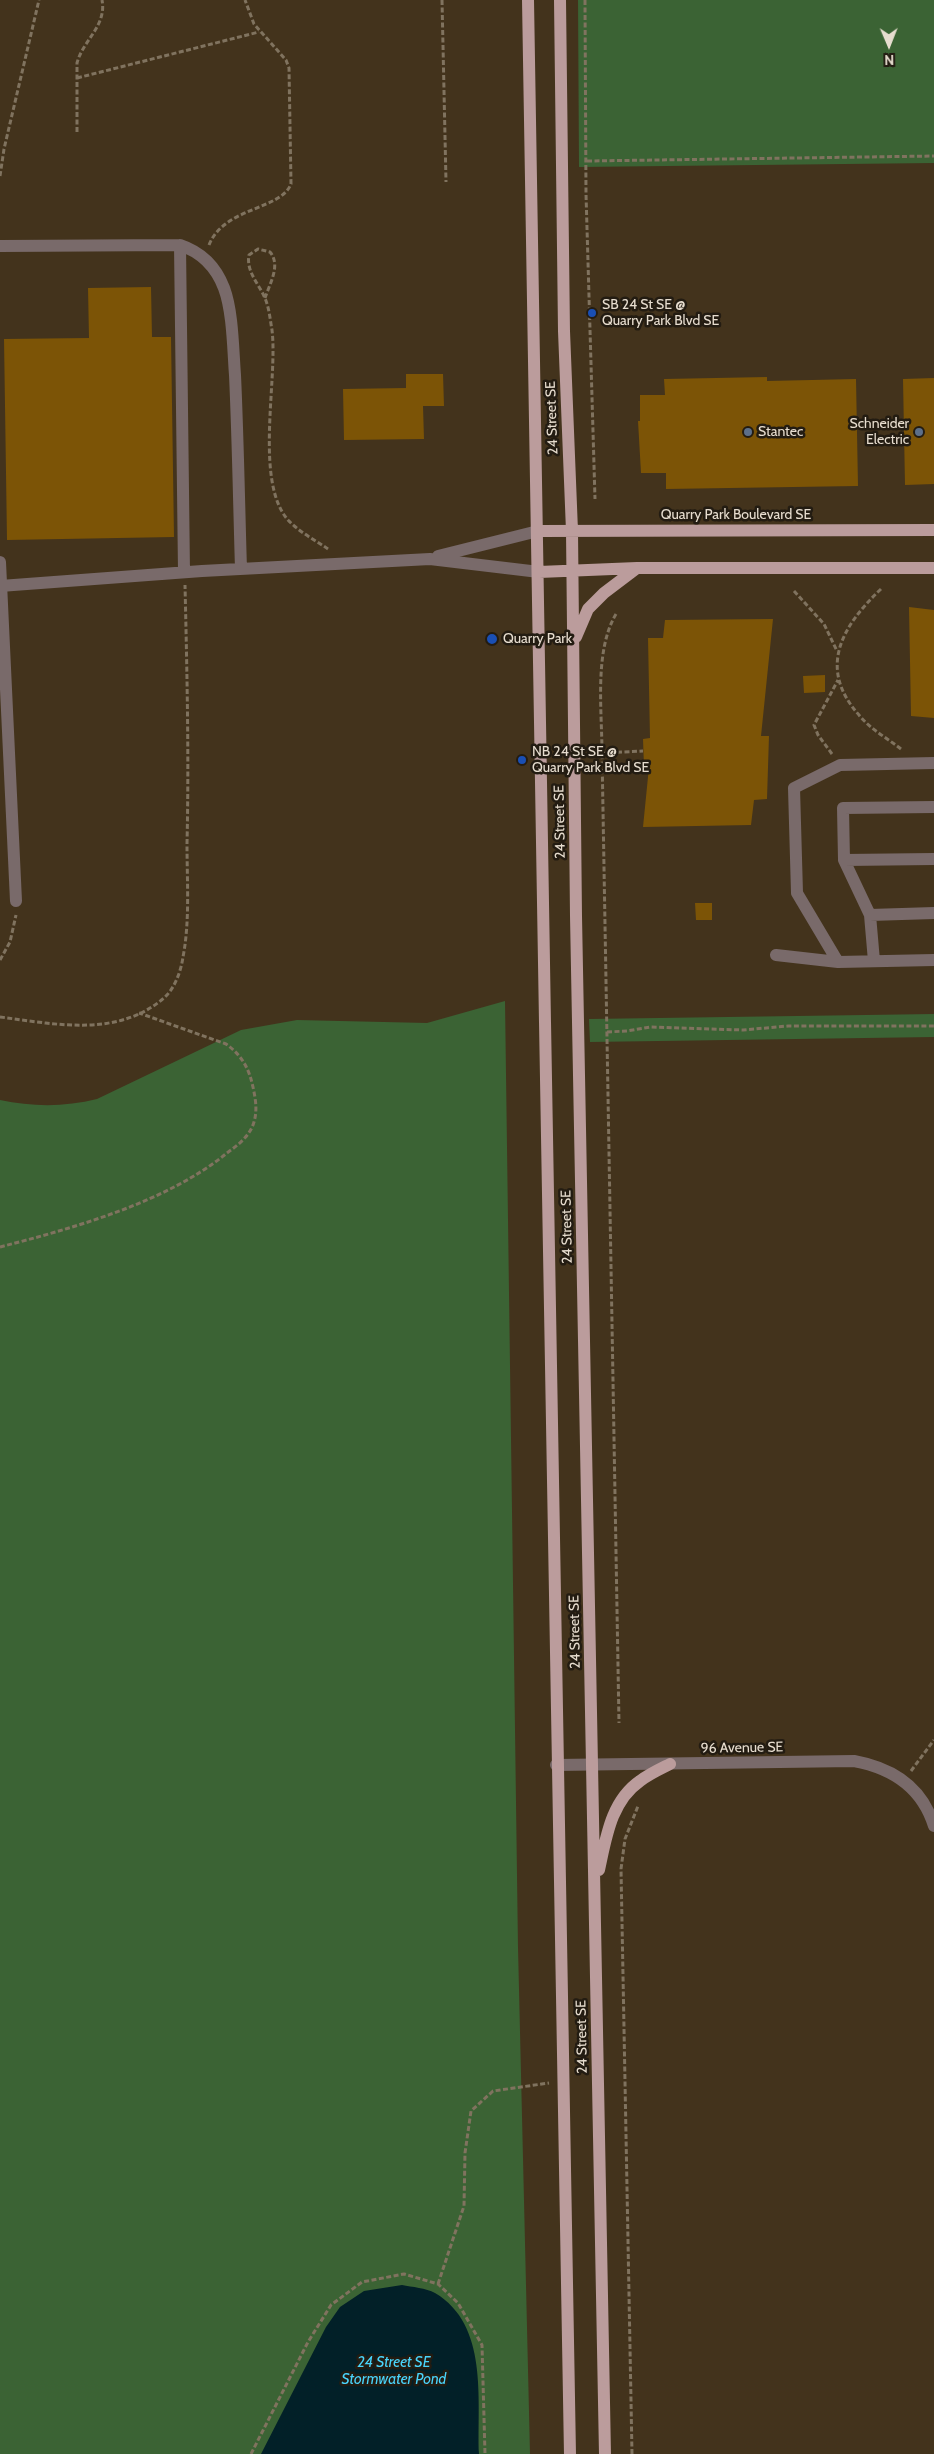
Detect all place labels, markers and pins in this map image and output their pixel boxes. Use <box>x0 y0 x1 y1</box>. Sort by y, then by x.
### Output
place label: SB 24 St SE @ Quarry Park Blvd SE <box>602 297 719 330</box>
marker: SB 24 St SE @ Quarry Park Blvd SE <box>586 307 598 319</box>
place label: Schneider Electric <box>850 416 909 448</box>
place label: Stantec <box>758 424 803 440</box>
marker: Stantec <box>742 426 754 438</box>
marker: Schneider Electric <box>913 426 925 438</box>
place label: Quarry Park <box>503 631 572 647</box>
marker: Quarry Park <box>485 632 499 646</box>
place label: NB 24 St SE @ Quarry Park Blvd SE <box>532 744 649 776</box>
marker: NB 24 St SE @ Quarry Park Blvd SE <box>516 754 528 766</box>

